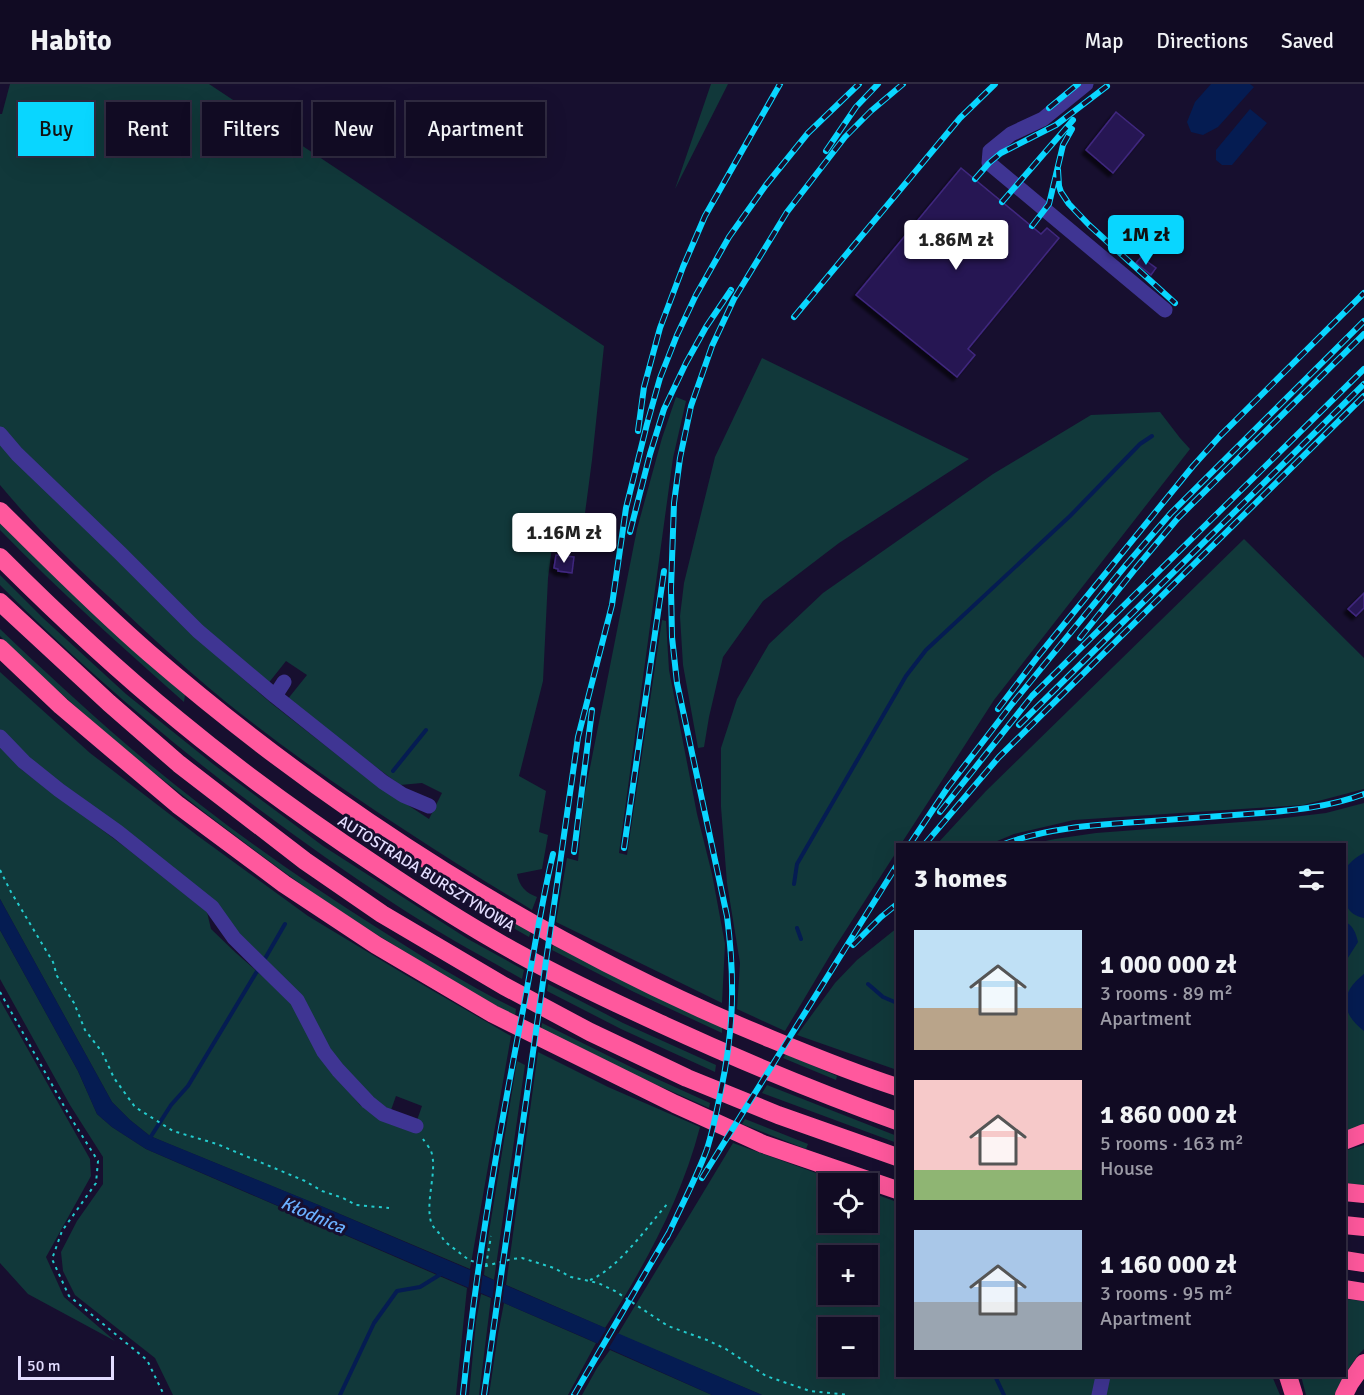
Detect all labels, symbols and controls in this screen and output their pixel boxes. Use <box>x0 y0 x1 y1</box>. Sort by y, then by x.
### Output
text: Habito <box>30 24 112 58</box>
text: Map <box>1085 28 1123 54</box>
text: Directions <box>1156 28 1248 54</box>
text: Saved <box>1281 28 1334 54</box>
chip: Buy <box>18 102 94 156</box>
chip: Rent <box>106 102 190 156</box>
chip: Filters <box>202 102 301 156</box>
chip: New <box>313 102 394 156</box>
chip: Apartment <box>406 102 545 156</box>
pin: 1M zł <box>1104 215 1188 266</box>
pin: 1.86M zł <box>894 220 1018 271</box>
text: 1M zł <box>1122 222 1170 247</box>
text: 1.86M zł <box>918 227 994 252</box>
pin: 1.16M zł <box>502 513 626 564</box>
text: 1.16M zł <box>526 520 602 545</box>
street label: AUTOSTRADA BURSZTYNOWA <box>334 811 519 937</box>
text: 3 homes <box>914 863 1007 895</box>
icon: filters <box>1295 863 1328 896</box>
text: 1 000 000 zł <box>1100 949 1237 981</box>
icon: home <box>962 954 1034 1026</box>
text: 3 rooms · 89 m² <box>1100 981 1233 1006</box>
text: Apartment <box>1100 1006 1192 1031</box>
text: 1 860 000 zł <box>1100 1099 1237 1131</box>
icon: home <box>962 1104 1034 1176</box>
text: 5 rooms · 163 m² <box>1100 1131 1244 1156</box>
text: House <box>1100 1156 1154 1181</box>
map controls <box>818 1173 878 1377</box>
button: locate <box>818 1173 878 1233</box>
water label: Kłodnica <box>277 1192 349 1239</box>
button: + <box>818 1245 878 1305</box>
text: 1 160 000 zł <box>1100 1249 1237 1281</box>
icon: home <box>962 1254 1034 1326</box>
text: 3 rooms · 95 m² <box>1100 1281 1233 1306</box>
text: Apartment <box>1100 1306 1192 1331</box>
button: − <box>818 1317 878 1377</box>
scale bar <box>18 1353 114 1380</box>
text: 50 m <box>27 1356 61 1376</box>

